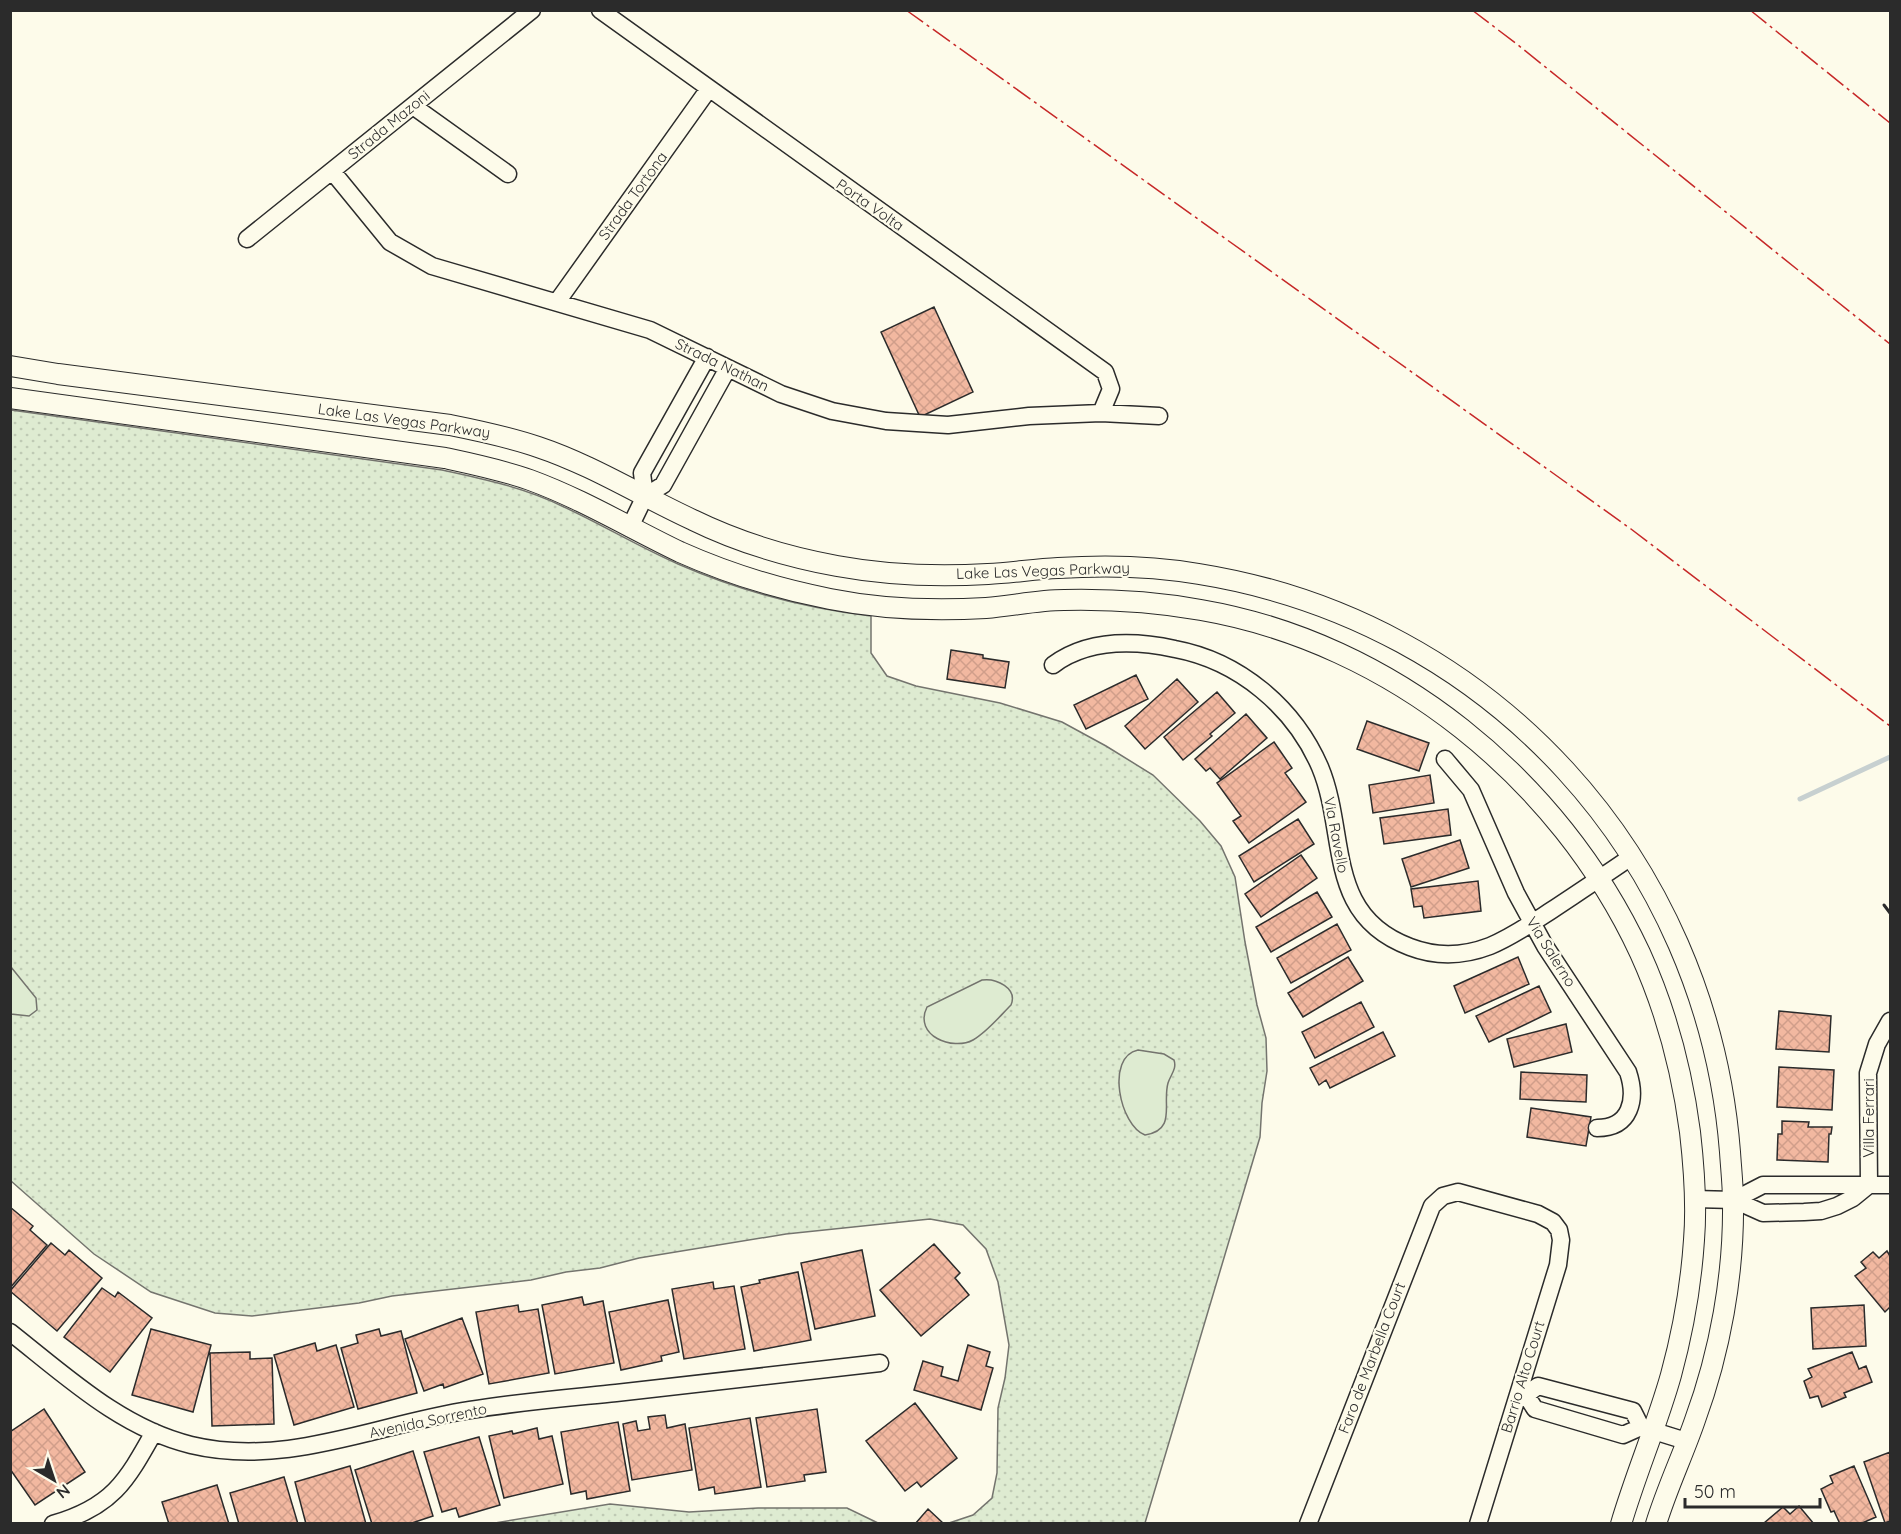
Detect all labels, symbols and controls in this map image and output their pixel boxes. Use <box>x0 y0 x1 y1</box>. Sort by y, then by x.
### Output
street label: Strada Mazoni <box>344 86 434 163</box>
street label: Strada Tortona <box>594 148 671 244</box>
street label: Porta Volta <box>833 174 908 235</box>
street label: Strada Nathan <box>672 334 772 395</box>
street label: Lake Las Vegas Parkway <box>317 399 491 442</box>
street label: Lake Las Vegas Parkway <box>956 558 1130 583</box>
street label: Via Ravello <box>1320 795 1353 875</box>
street label: Via Salerno <box>1522 913 1580 990</box>
street label: Villa Ferrari <box>1859 1078 1878 1158</box>
street label: Faro de Marbella Court <box>1334 1279 1409 1436</box>
street label: Barrio Alto Court <box>1496 1318 1549 1435</box>
street label: Avenida Sorrento <box>367 1399 488 1442</box>
north arrow <box>24 1450 84 1510</box>
scale bar <box>1685 1471 1820 1509</box>
text: N <box>53 1480 74 1503</box>
text: 50 m <box>1694 1480 1736 1503</box>

